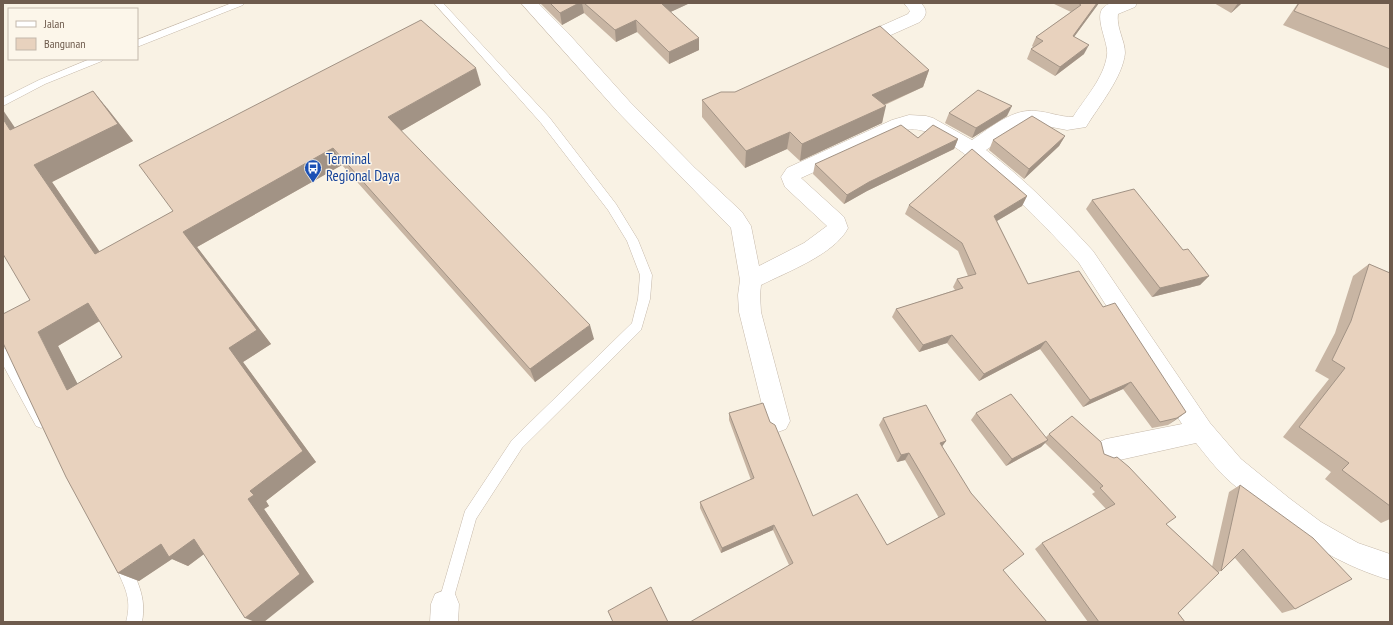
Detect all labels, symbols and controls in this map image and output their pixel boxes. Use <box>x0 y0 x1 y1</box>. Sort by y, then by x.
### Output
legend <box>8 8 138 60</box>
text: Jalan <box>43 16 65 31</box>
text: Bangunan <box>44 36 85 51</box>
place label: Terminal Regional Daya <box>326 149 400 185</box>
bus stop icon: Terminal Regional Daya <box>303 158 323 183</box>

